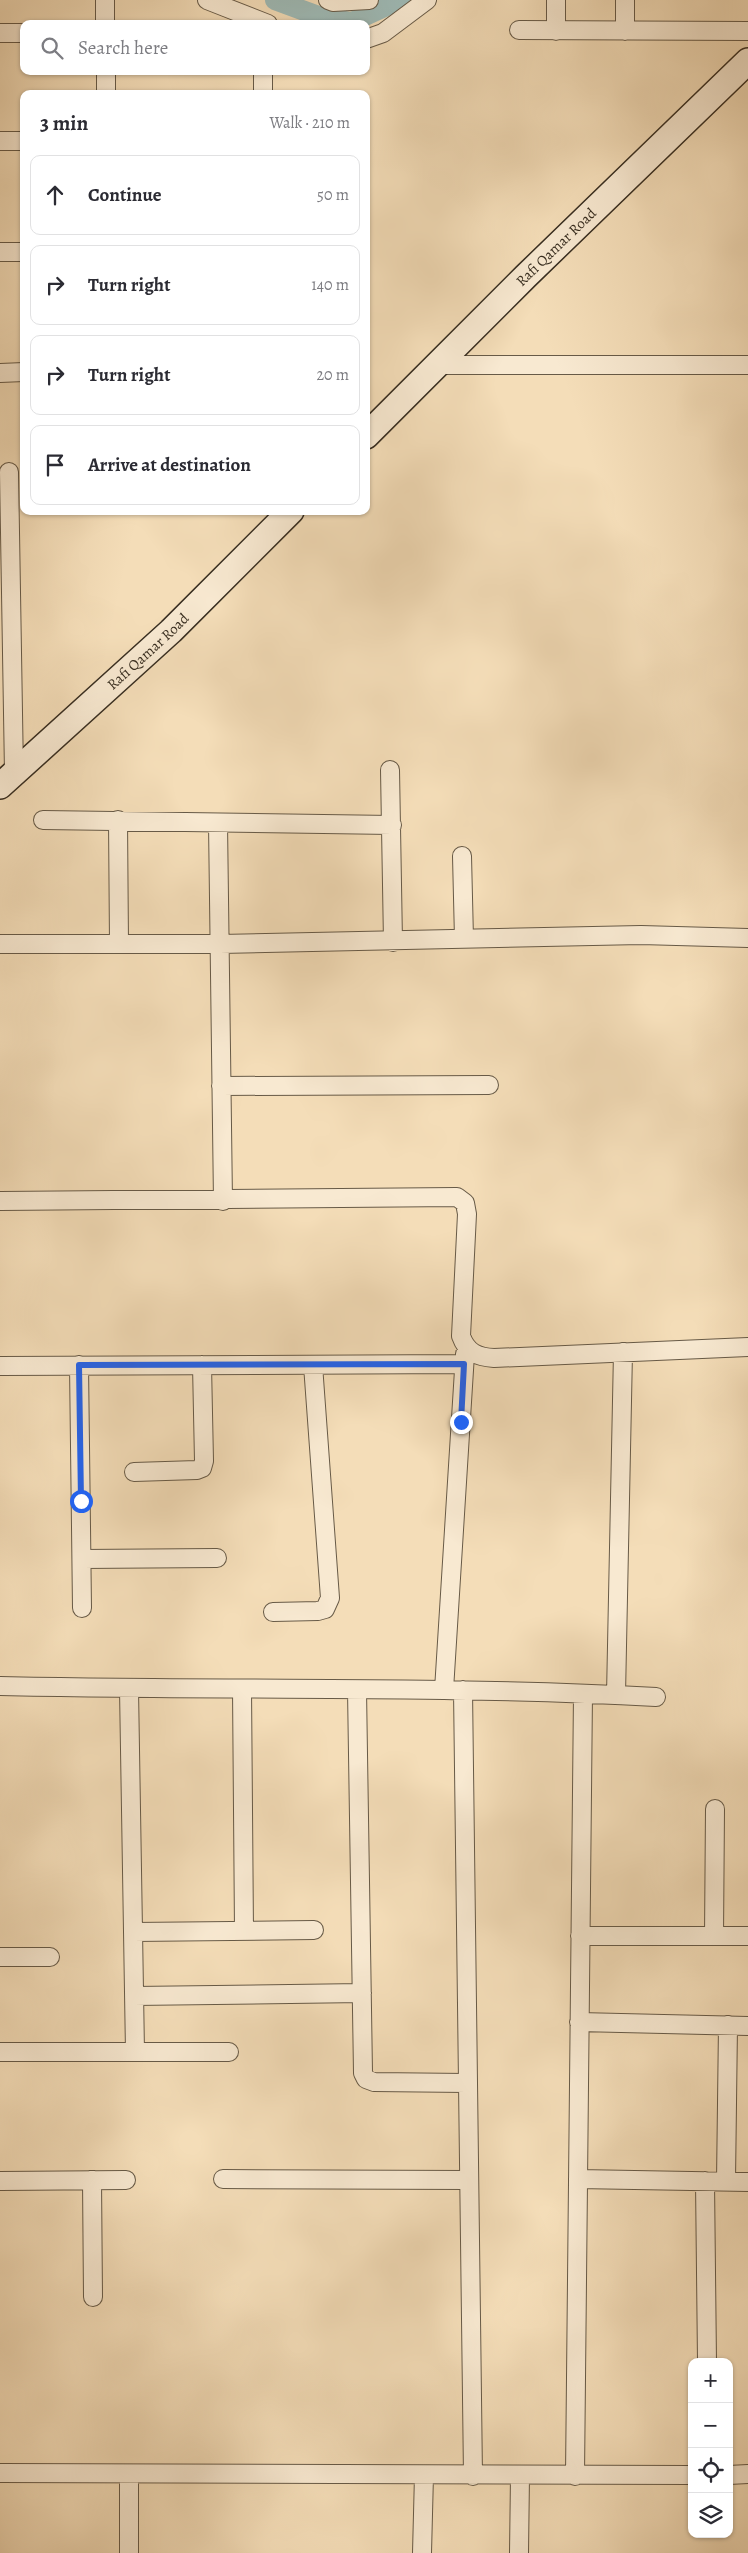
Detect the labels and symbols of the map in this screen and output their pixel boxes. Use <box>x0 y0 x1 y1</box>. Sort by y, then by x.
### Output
street label: Rafi Qamar Road <box>511 203 601 291</box>
street label: Rafi Qamar Road <box>103 608 194 694</box>
route end <box>450 1411 473 1434</box>
route start <box>70 1490 93 1513</box>

